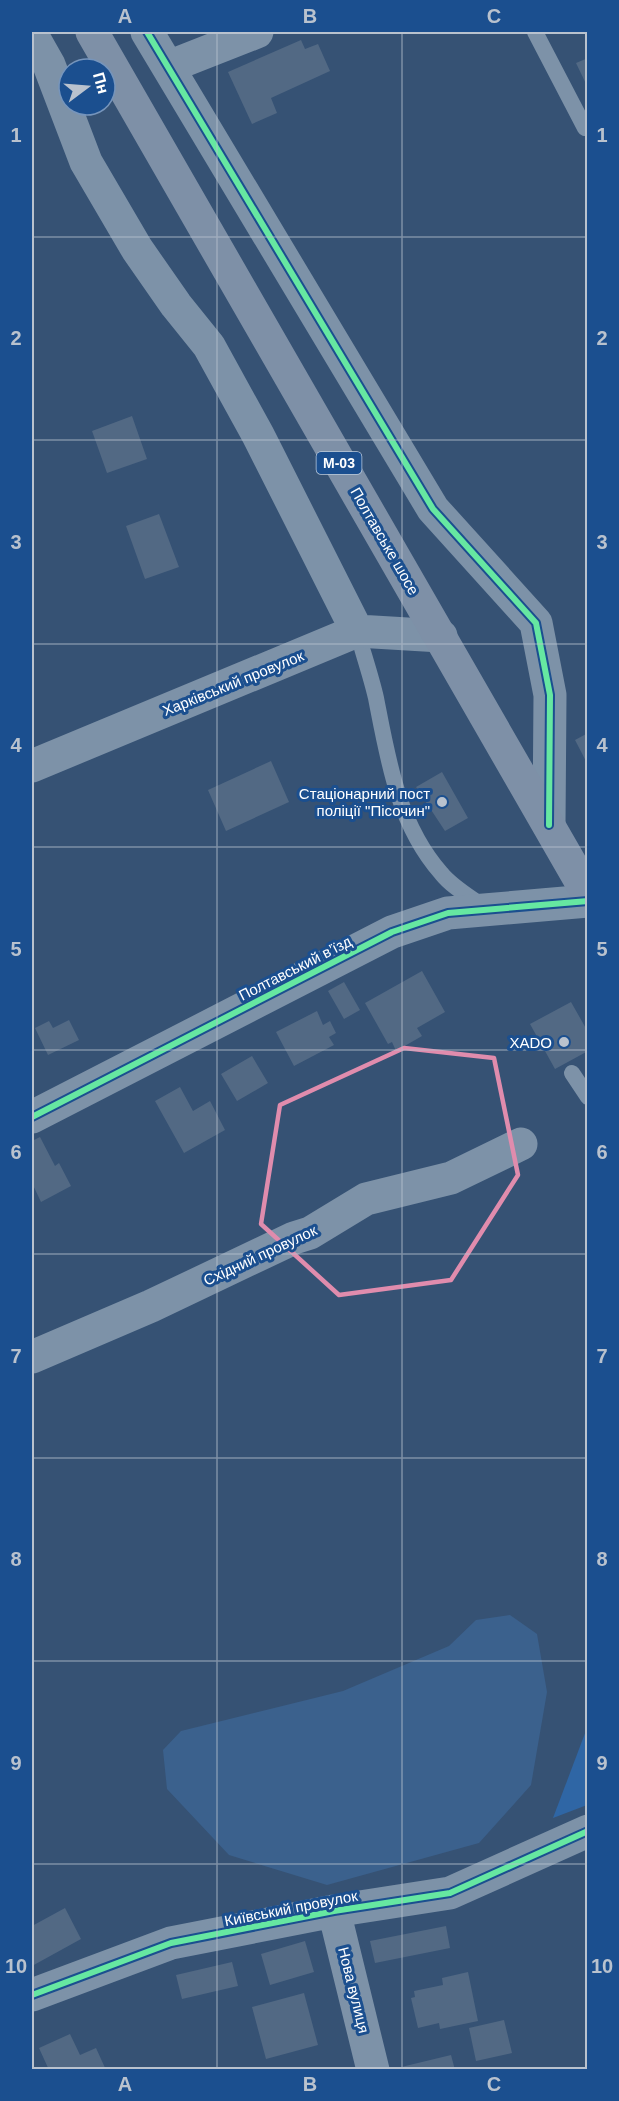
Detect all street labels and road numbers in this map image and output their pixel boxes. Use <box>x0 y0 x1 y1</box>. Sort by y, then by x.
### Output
road number: М-03 <box>316 452 362 474</box>
street label: Полтавське шосе <box>347 484 423 598</box>
street label: Харківський провулок <box>160 647 306 719</box>
street label: Полтавський в’їзд <box>236 932 354 1004</box>
street label: Східний провулок <box>201 1221 320 1289</box>
street label: Київський провулок <box>223 1887 359 1929</box>
street label: Нова вулиця <box>335 1945 373 2035</box>

